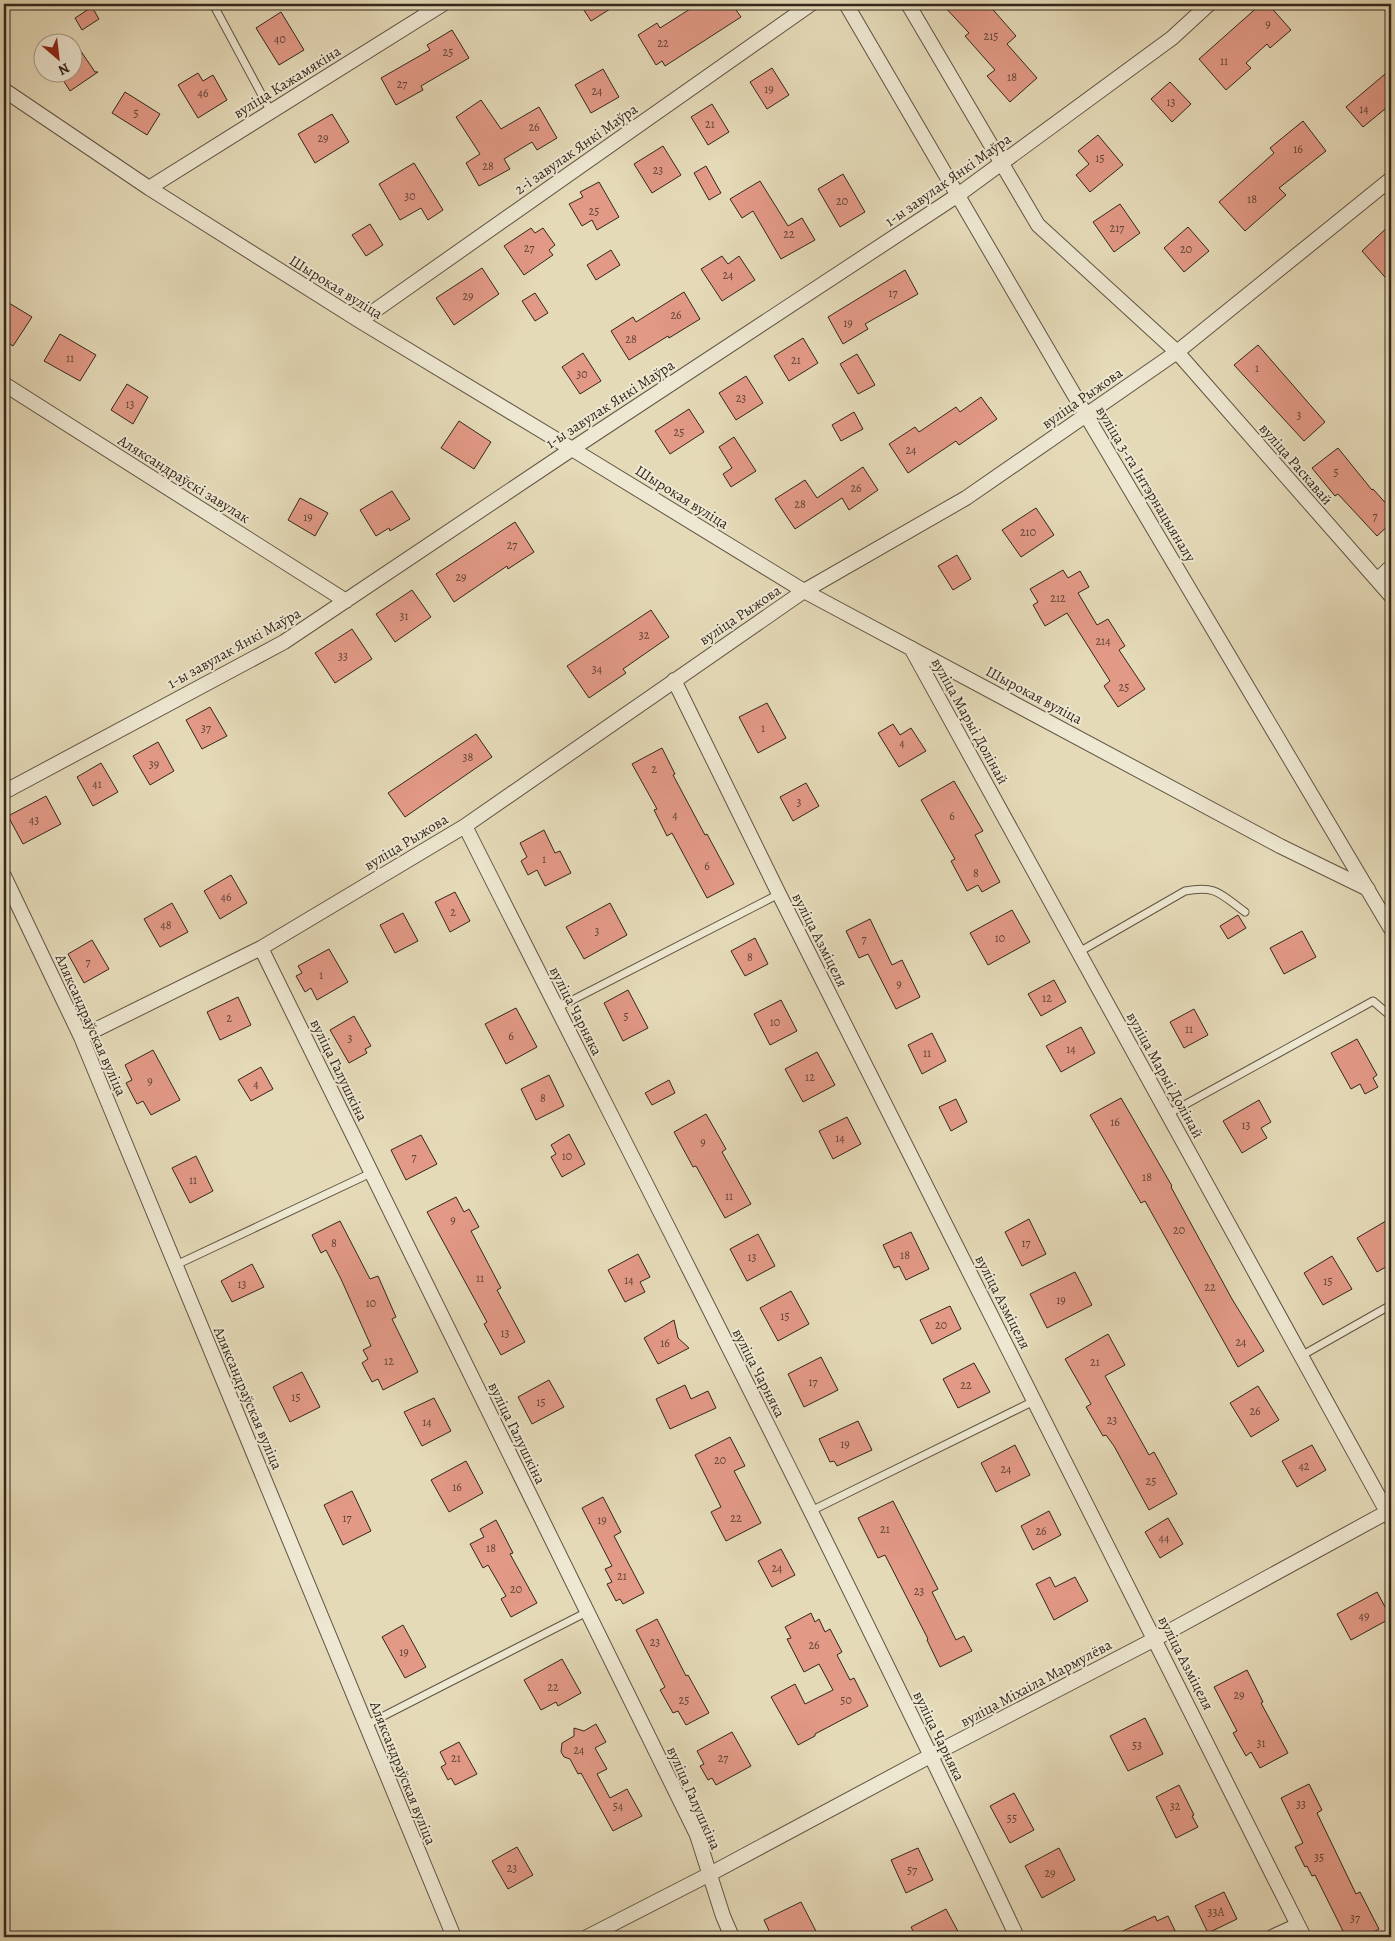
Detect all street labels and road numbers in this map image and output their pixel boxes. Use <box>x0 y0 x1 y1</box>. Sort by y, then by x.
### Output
street label: вуліца Кажамякіна <box>230 41 345 123</box>
street label: 2-і завулак Янкі Маўра <box>510 99 642 199</box>
street label: 1-ы завулак Янкі Маўра <box>881 129 1015 231</box>
street label: Шырокая вуліца <box>285 250 387 324</box>
street label: 1-ы завулак Янкі Маўра <box>542 355 678 453</box>
street label: вуліца Рыжова <box>1038 363 1127 433</box>
street label: вуліца 3-га Інтэрнацыяналу <box>1091 402 1201 566</box>
street label: вуліца Раскавай <box>1255 419 1337 509</box>
street label: Аляксандраўскі завулак <box>113 430 254 528</box>
street label: Шырокая вуліца <box>631 460 733 534</box>
street label: вуліца Рыжова <box>695 580 785 650</box>
street label: 1-ы завулак Янкі Маўра <box>164 603 304 693</box>
street label: вуліца Марыі Долінай <box>927 654 1013 788</box>
street label: Шырокая вуліца <box>982 661 1086 729</box>
street label: вуліца Рыжова <box>360 809 452 875</box>
street label: вуліца Азміцеля <box>788 889 852 991</box>
street label: Аляксандраўская вуліца <box>50 950 131 1099</box>
street label: вуліца Чарняка <box>545 963 607 1059</box>
street label: вуліца Марыі Долінай <box>1122 1008 1208 1142</box>
street label: вуліца Галушкіна <box>306 1016 372 1125</box>
street label: вуліца Азміцеля <box>971 1251 1035 1353</box>
street label: Аляксандраўская вуліца <box>208 1323 287 1473</box>
street label: вуліца Чарняка <box>728 1325 790 1421</box>
street label: вуліца Галушкіна <box>484 1379 550 1488</box>
street label: вуліца Азміцеля <box>1154 1612 1218 1714</box>
street label: вуліца Міхаіла Мармулёва <box>957 1635 1115 1731</box>
street label: вуліца Чарняка <box>909 1688 969 1784</box>
street label: Аляксандраўская вуліца <box>365 1697 441 1848</box>
street label: вуліца Галушкіна <box>662 1743 726 1853</box>

